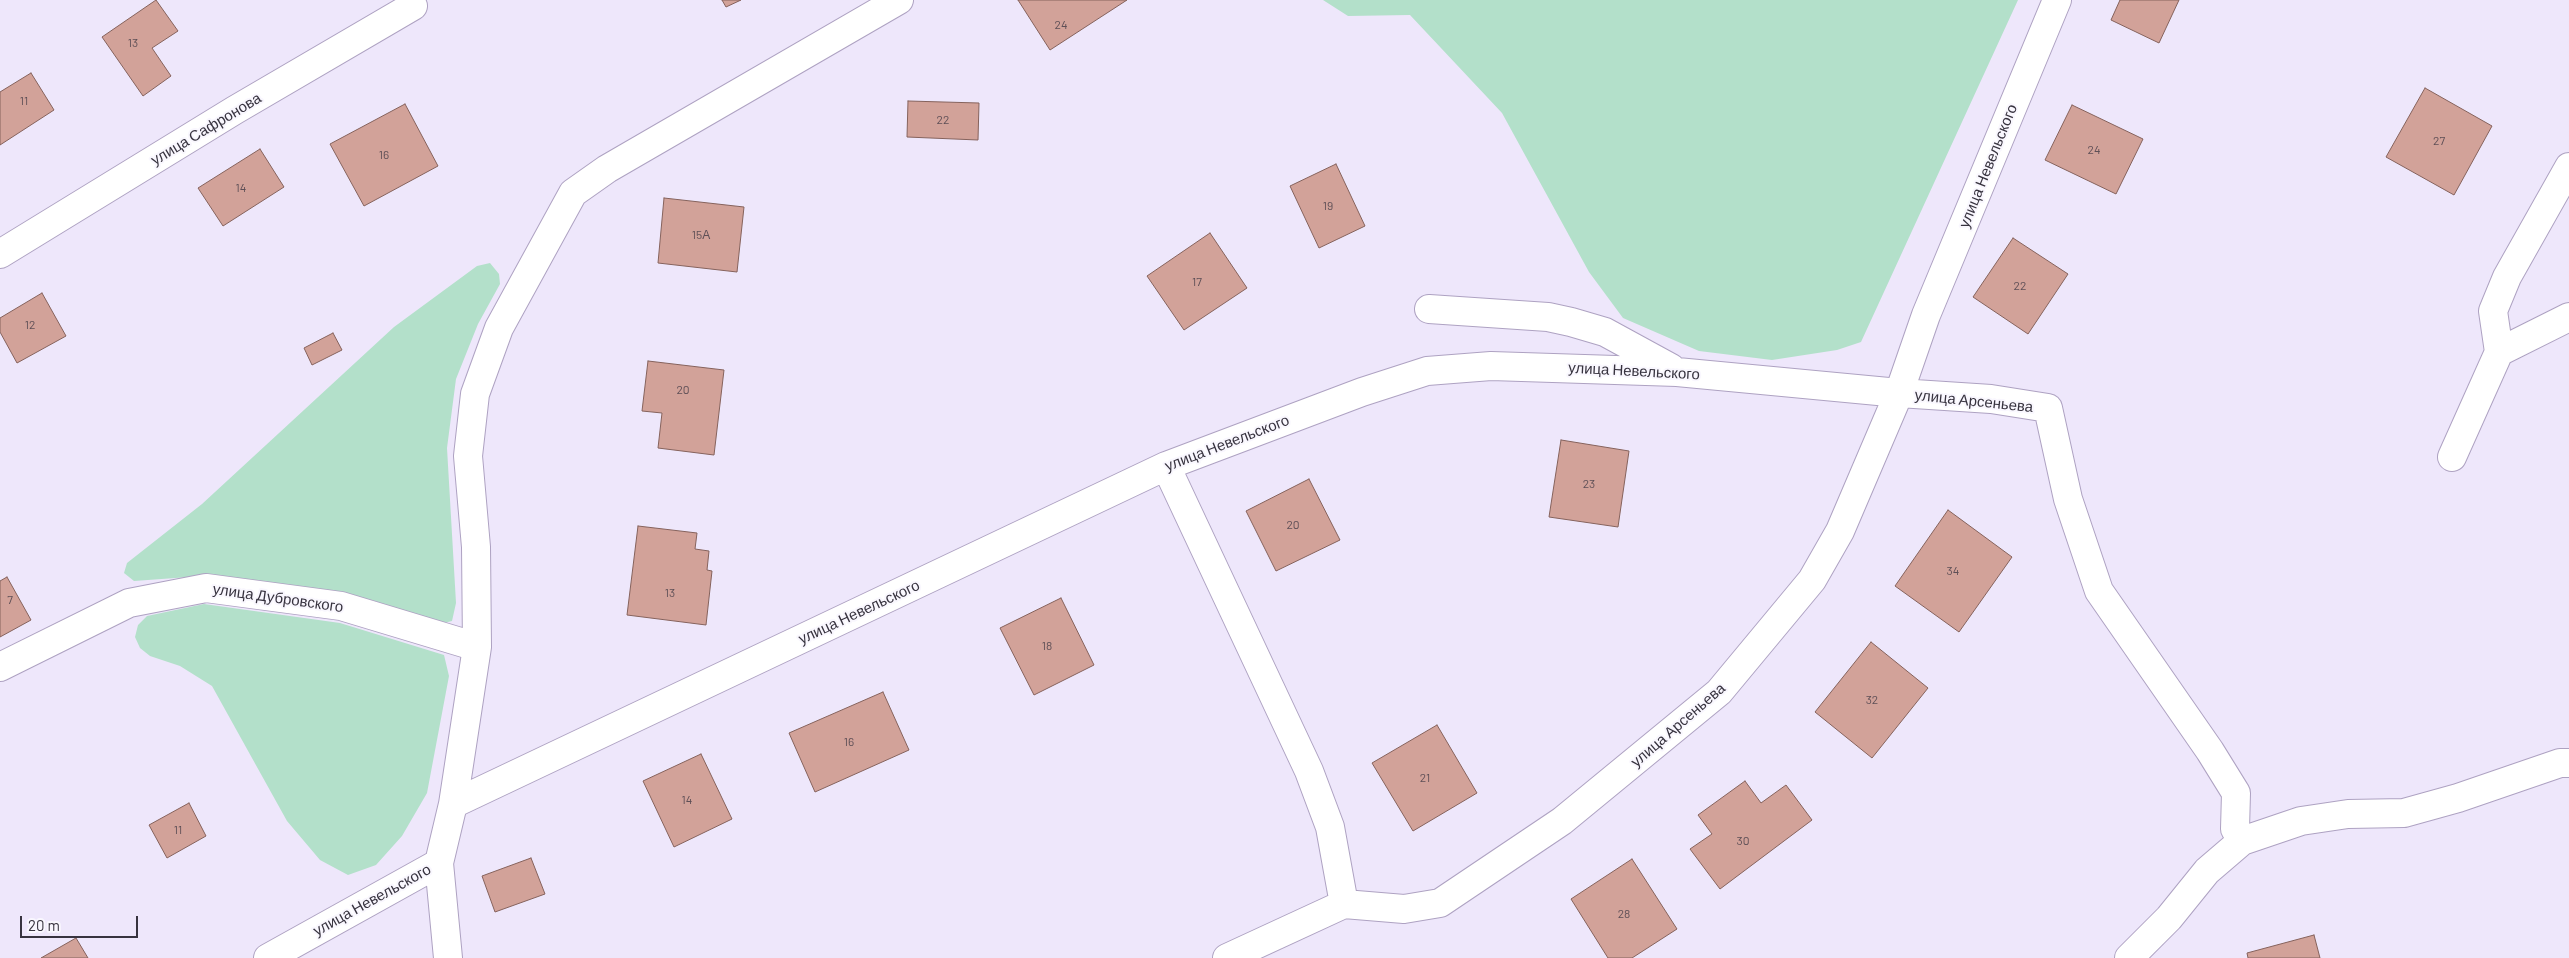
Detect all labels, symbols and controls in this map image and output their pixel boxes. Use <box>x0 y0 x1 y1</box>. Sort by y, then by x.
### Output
house number: 24 <box>1054 18 1068 32</box>
house number: 13 <box>128 36 138 50</box>
street label: улица Сафронова <box>148 89 264 169</box>
house number: 11 <box>20 94 28 108</box>
street label: улица Невельского <box>1955 102 2021 230</box>
house number: 22 <box>937 113 949 127</box>
house number: 27 <box>2433 134 2445 148</box>
house number: 24 <box>2087 143 2101 157</box>
house number: 16 <box>379 148 389 162</box>
house number: 14 <box>236 181 246 195</box>
house number: 19 <box>1323 199 1333 213</box>
house number: 15А <box>692 228 710 242</box>
house number: 17 <box>1192 275 1202 289</box>
house number: 22 <box>2014 279 2026 293</box>
house number: 12 <box>25 318 35 332</box>
street label: улица Невельского <box>1568 359 1700 383</box>
house number: 20 <box>676 383 690 397</box>
street label: улица Арсеньева <box>1914 386 2034 416</box>
street label: улица Невельского <box>1162 411 1292 475</box>
house number: 23 <box>1583 477 1595 491</box>
house number: 20 <box>1286 518 1300 532</box>
house number: 34 <box>1947 564 1959 578</box>
street label: улица Невельского <box>796 576 922 648</box>
street label: улица Дубровского <box>212 580 344 616</box>
house number: 13 <box>665 586 675 600</box>
house number: 7 <box>7 593 13 607</box>
house number: 18 <box>1042 639 1052 653</box>
street label: улица Арсеньева <box>1627 679 1729 771</box>
house number: 32 <box>1866 693 1878 707</box>
house number: 16 <box>844 735 854 749</box>
house number: 21 <box>1420 771 1430 785</box>
house number: 14 <box>682 793 692 807</box>
house number: 11 <box>174 823 182 837</box>
house number: 30 <box>1737 834 1749 848</box>
street label: улица Невельского <box>310 860 434 940</box>
scale bar <box>22 906 140 938</box>
house number: 28 <box>1618 907 1630 921</box>
text: 20 m <box>28 916 60 934</box>

